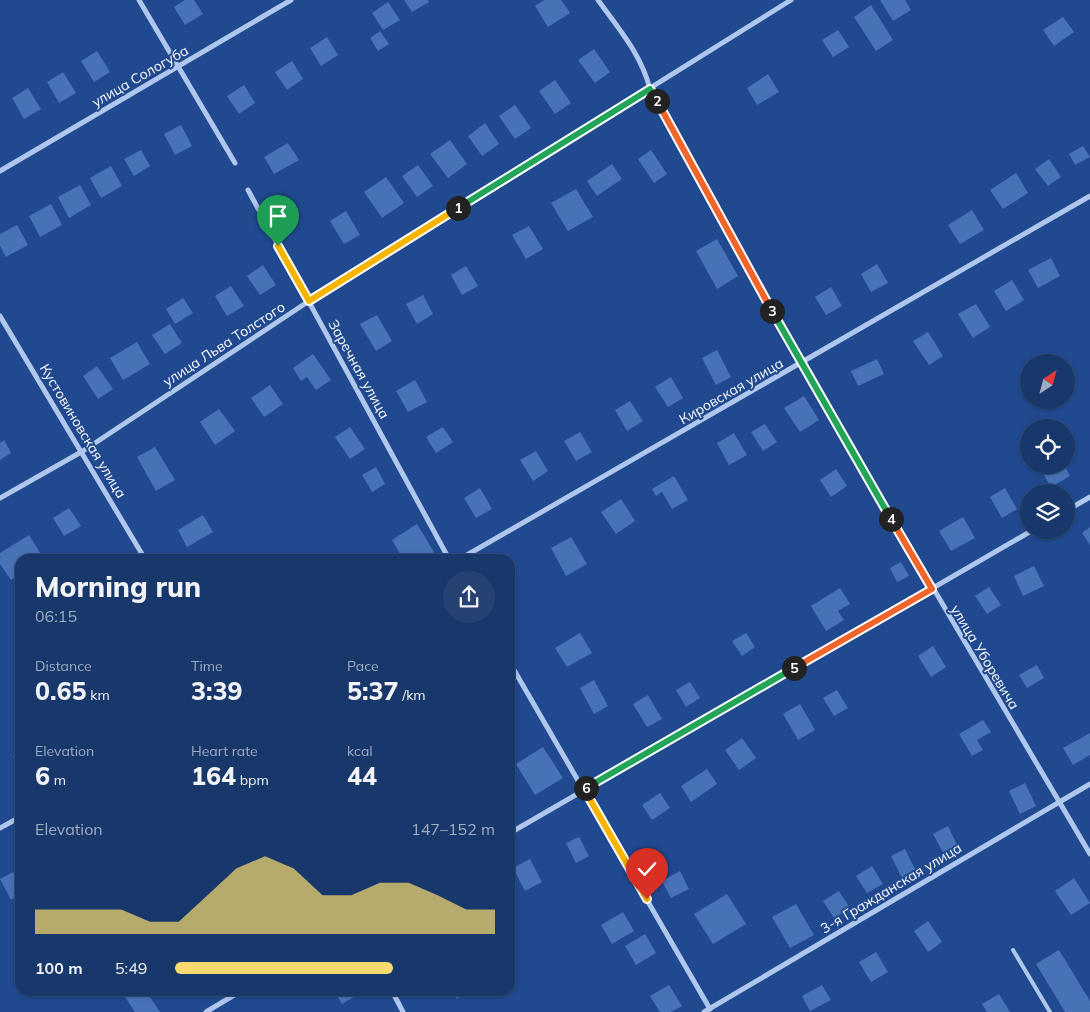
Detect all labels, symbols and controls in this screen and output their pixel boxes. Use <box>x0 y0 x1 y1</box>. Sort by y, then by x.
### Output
street label: улица Сологуба <box>88 41 192 111</box>
pin: 2 <box>644 88 670 114</box>
text: 2 <box>653 92 662 110</box>
pin <box>257 195 299 246</box>
pin: 1 <box>446 196 470 220</box>
text: 1 <box>454 199 463 217</box>
icon: arrive <box>264 202 292 230</box>
street label: улица Льва Толстого <box>159 298 289 390</box>
pin: 3 <box>760 298 784 324</box>
text: 3 <box>768 302 777 320</box>
street label: Заречная улица <box>324 316 394 422</box>
street label: Кировская улица <box>676 354 786 428</box>
north arrow <box>1020 354 1075 409</box>
map controls <box>1020 354 1075 539</box>
street label: Кустовиновская улица <box>36 361 130 501</box>
button: locate <box>1020 419 1075 474</box>
button: layers <box>1020 484 1075 539</box>
pin: 4 <box>878 506 904 532</box>
text: 4 <box>887 510 896 528</box>
text: Morning run <box>35 569 201 604</box>
button: share <box>443 571 495 623</box>
street label: улица Уборевича <box>947 601 1023 713</box>
text: 06:15 <box>35 606 77 626</box>
pin: 5 <box>782 656 806 680</box>
text: Distance <box>35 657 92 675</box>
text: Time <box>191 657 223 675</box>
text: Pace <box>347 657 379 675</box>
text: 5 <box>790 659 799 677</box>
text: 0.65 <box>35 675 87 706</box>
text: 3:39 <box>191 675 243 706</box>
text: 5:37 <box>347 675 399 706</box>
text: km <box>87 686 110 704</box>
text: /km <box>399 686 426 704</box>
text: Elevation <box>35 742 94 760</box>
text: Heart rate <box>191 742 258 760</box>
text: kcal <box>347 742 373 760</box>
text: 6 <box>35 760 50 791</box>
text: 164 <box>191 760 236 791</box>
text: 44 <box>347 760 377 791</box>
text: m <box>50 771 66 789</box>
text: bpm <box>236 771 269 789</box>
pin: 6 <box>574 776 598 800</box>
text: 6 <box>582 779 591 797</box>
text: Elevation <box>35 819 103 839</box>
text: 147–152 m <box>411 819 495 839</box>
street label: 3-я Гражданская улица <box>817 839 965 937</box>
pin <box>626 848 668 899</box>
icon: check <box>633 855 661 883</box>
text: 100 m <box>35 958 83 978</box>
text: 5:49 <box>115 958 147 978</box>

